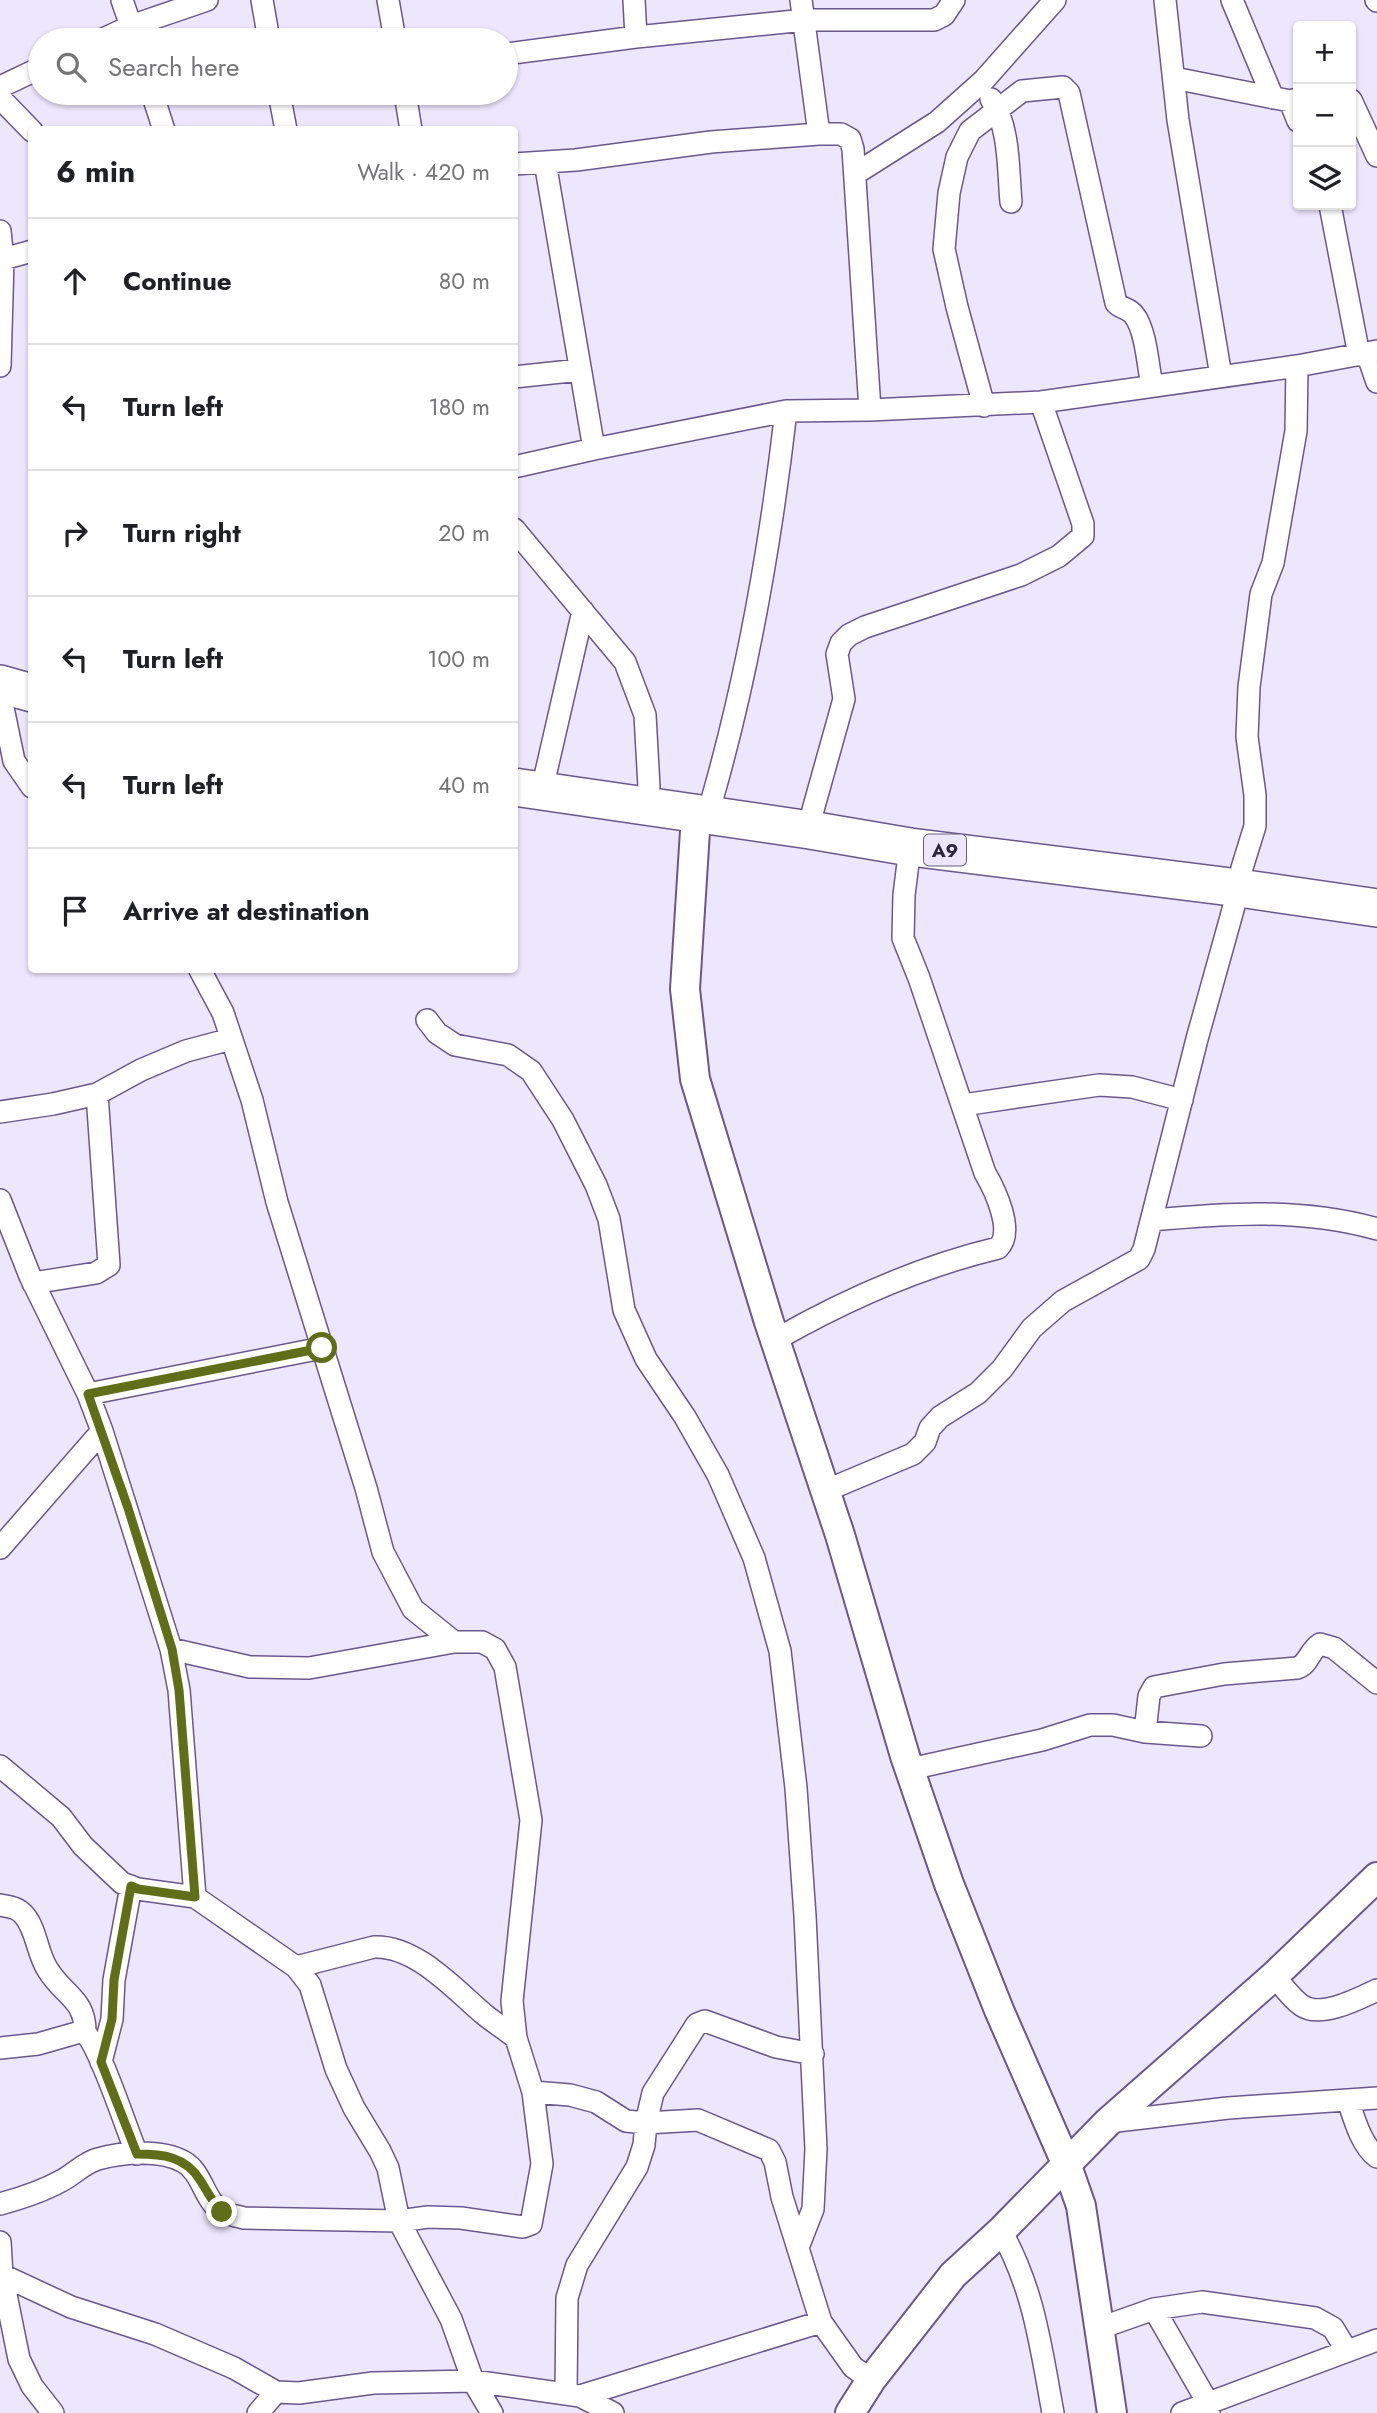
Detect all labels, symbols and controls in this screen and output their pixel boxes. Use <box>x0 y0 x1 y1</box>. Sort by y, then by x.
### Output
map controls <box>1293 21 1356 210</box>
button: + <box>1293 21 1356 84</box>
search box <box>28 28 518 105</box>
icon: search <box>52 48 90 86</box>
text: Search here <box>108 48 240 86</box>
button: − <box>1293 84 1356 147</box>
button: layers <box>1293 147 1356 210</box>
text: 6 min <box>56 150 135 193</box>
text: Walk · 420 m <box>357 155 490 189</box>
icon: ahead <box>56 262 94 300</box>
text: Continue <box>123 262 232 300</box>
text: 80 m <box>439 264 490 298</box>
icon: left <box>56 388 94 426</box>
text: Turn left <box>123 388 223 426</box>
text: 180 m <box>428 390 490 424</box>
icon: right <box>56 514 94 552</box>
text: Turn right <box>123 514 241 552</box>
text: 20 m <box>438 516 490 550</box>
icon: left <box>56 640 94 678</box>
text: Turn left <box>123 640 223 678</box>
text: 100 m <box>427 642 490 676</box>
icon: left <box>56 766 94 804</box>
text: Turn left <box>123 766 223 804</box>
text: 40 m <box>438 768 490 802</box>
road number: A9 <box>924 834 966 866</box>
icon: arrive <box>56 892 94 930</box>
text: Arrive at destination <box>123 892 370 930</box>
route start <box>306 1332 337 1363</box>
route end <box>206 2196 237 2227</box>

